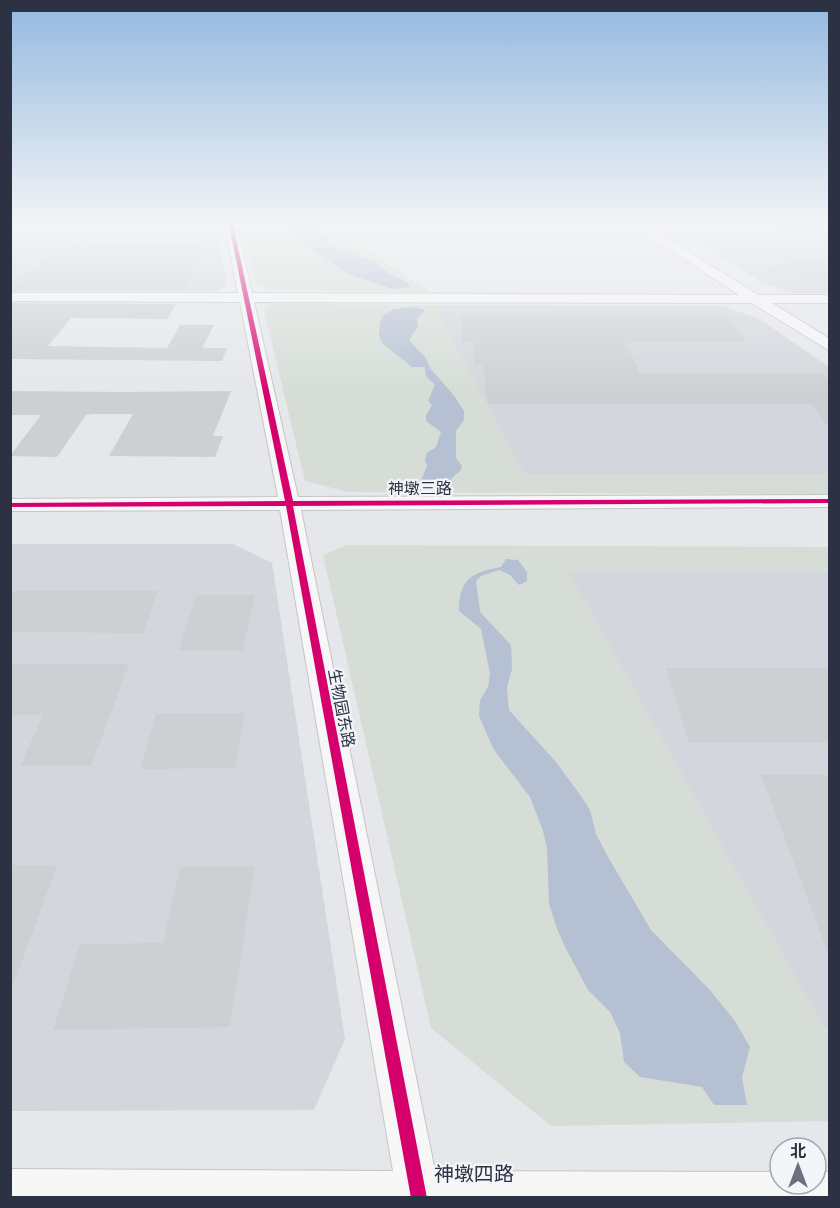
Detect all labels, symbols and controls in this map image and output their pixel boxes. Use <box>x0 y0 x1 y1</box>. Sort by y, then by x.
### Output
street label: 神墩三路 <box>388 477 452 499</box>
street label: 生物园东路 <box>324 667 360 749</box>
north arrow <box>768 1136 828 1196</box>
text: 北 <box>790 1140 806 1162</box>
street label: 神墩四路 <box>434 1160 514 1187</box>

